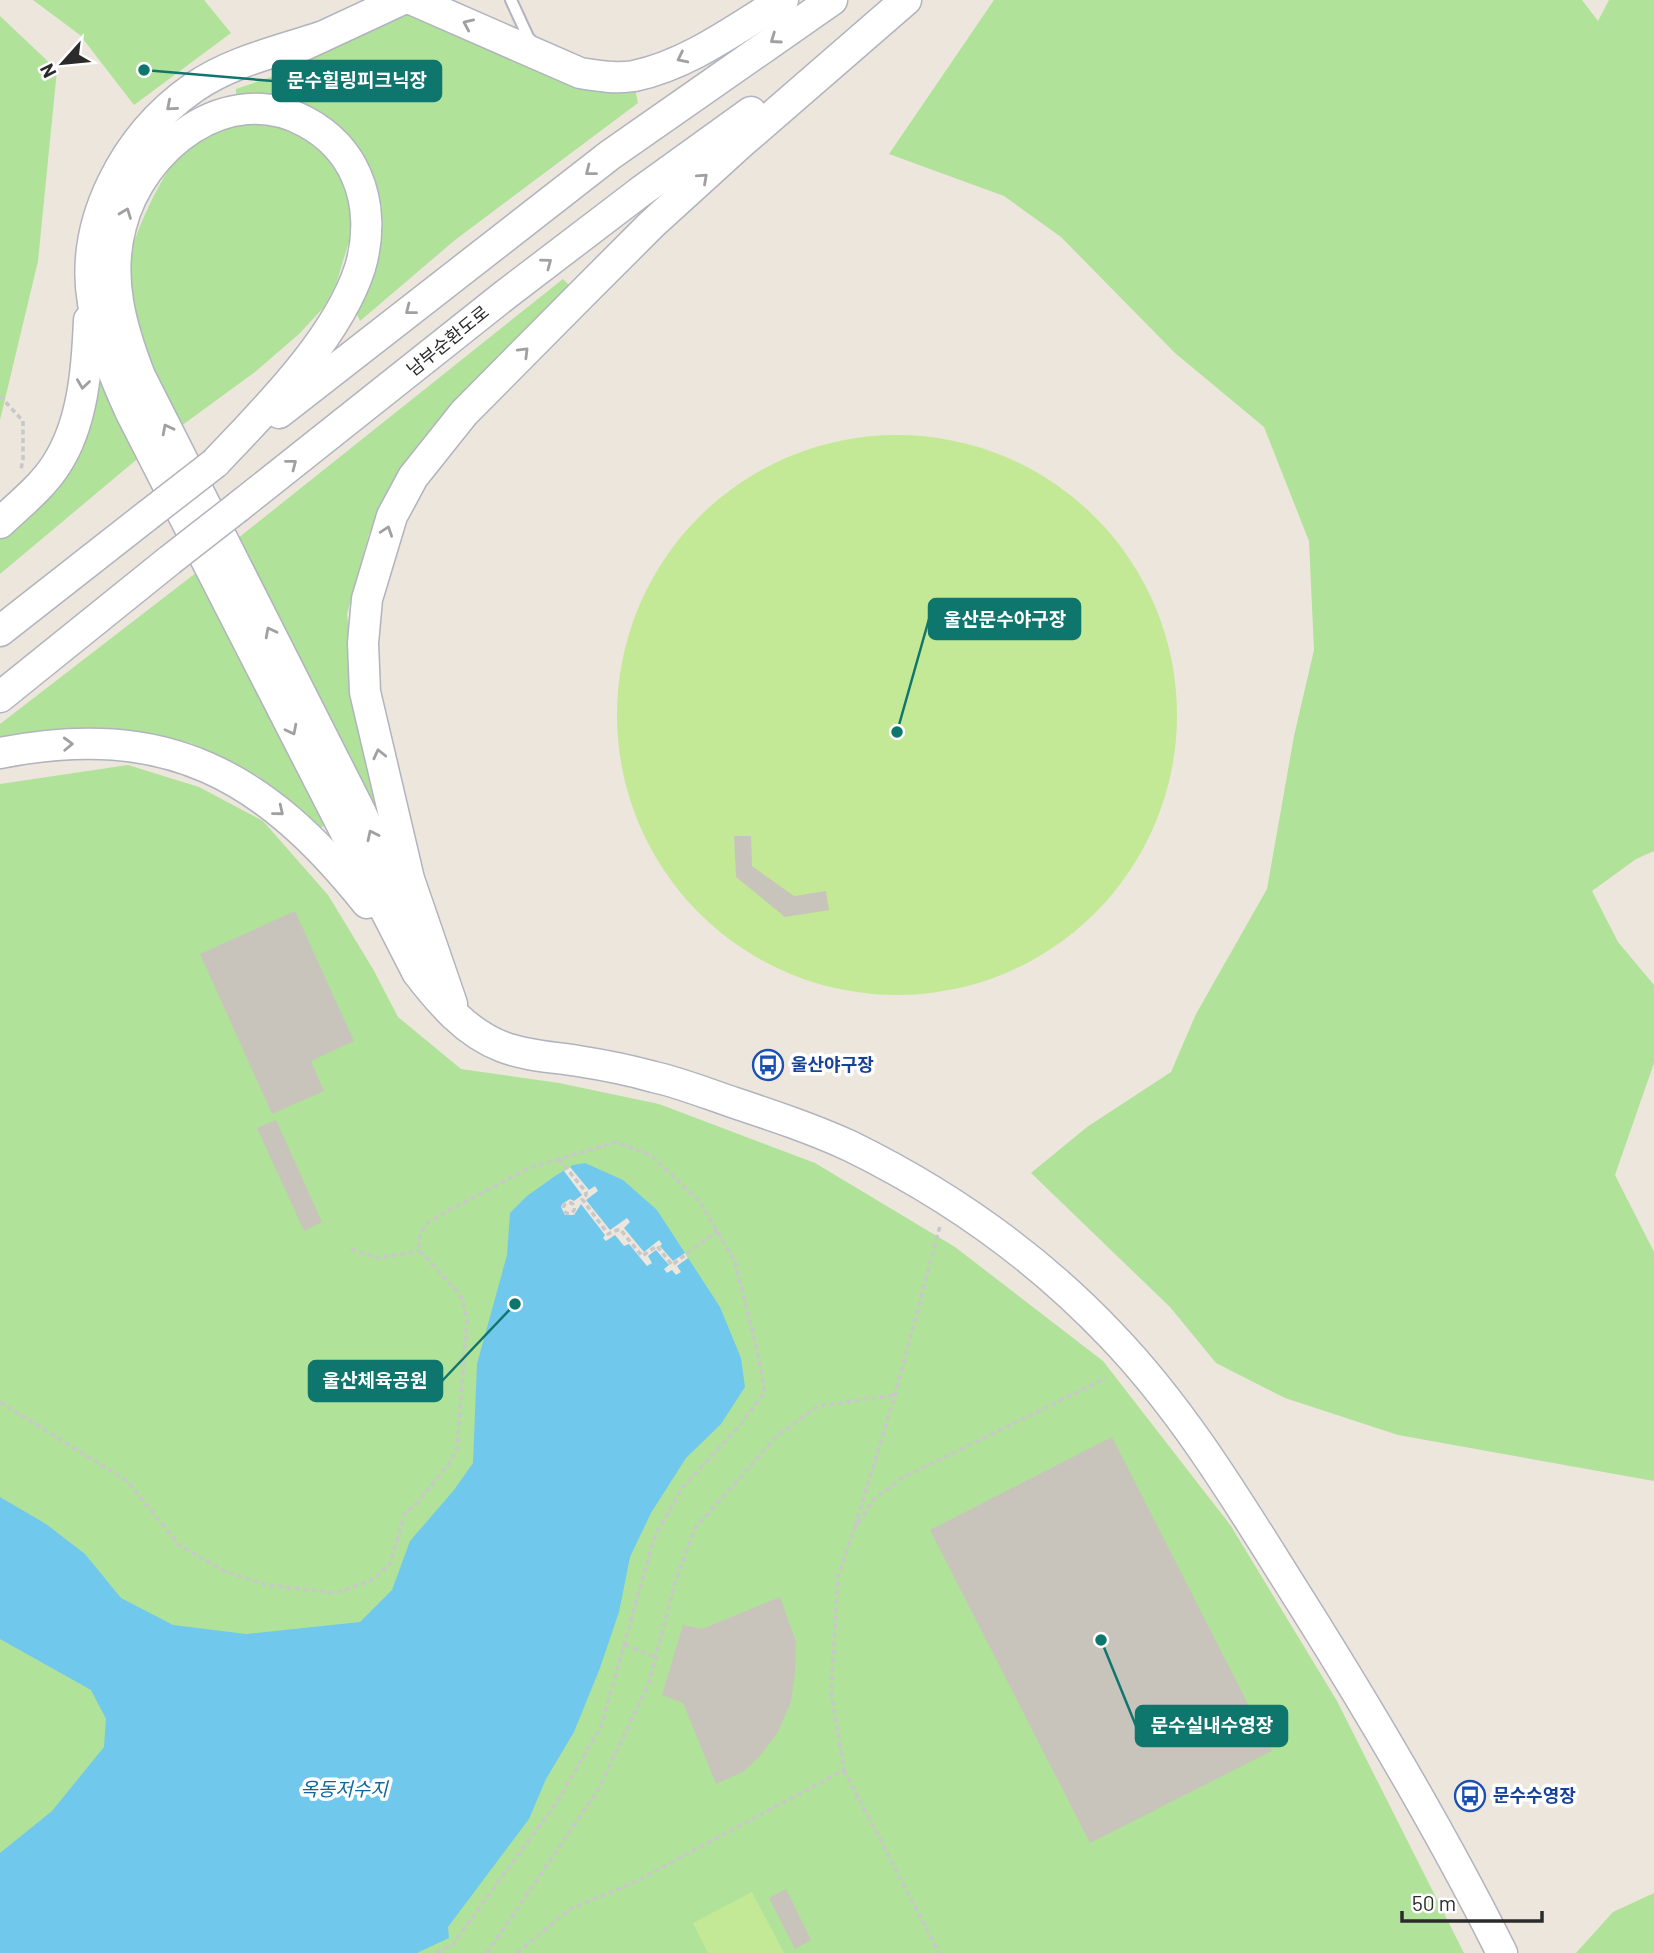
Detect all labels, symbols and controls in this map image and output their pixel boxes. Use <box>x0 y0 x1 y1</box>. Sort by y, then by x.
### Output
one-way arrow <box>463 18 475 32</box>
north arrow <box>28 28 98 98</box>
one-way arrow <box>770 31 783 44</box>
one-way arrow <box>677 50 689 64</box>
text: N <box>34 60 61 82</box>
callout: 문수힐링피크닉장 <box>273 61 441 101</box>
text: 문수힐링피크닉장 <box>287 68 427 91</box>
one-way arrow <box>166 98 179 110</box>
one-way arrow <box>585 162 598 175</box>
one-way arrow <box>695 174 708 186</box>
one-way arrow <box>117 207 131 219</box>
one-way arrow <box>539 259 552 271</box>
street label: 남부순환도로 <box>402 300 493 380</box>
one-way arrow <box>406 301 418 314</box>
one-way arrow <box>516 348 529 361</box>
one-way arrow <box>76 378 91 390</box>
one-way arrow <box>162 424 175 436</box>
one-way arrow <box>284 460 296 473</box>
one-way arrow <box>379 525 393 538</box>
callout: 울산문수야구장 <box>929 599 1080 639</box>
text: 울산문수야구장 <box>944 607 1066 630</box>
one-way arrow <box>264 627 278 639</box>
one-way arrow <box>283 723 297 735</box>
one-way arrow <box>62 736 73 751</box>
one-way arrow <box>372 748 387 760</box>
one-way arrow <box>271 803 284 815</box>
one-way arrow <box>366 830 380 842</box>
bus stop icon: 울산야구장 <box>751 1048 785 1082</box>
place label: 울산야구장 <box>791 1053 874 1075</box>
callout: 울산체육공원 <box>309 1361 442 1401</box>
text: 울산체육공원 <box>323 1368 427 1391</box>
callout: 문수실내수영장 <box>1136 1706 1287 1746</box>
text: 문수실내수영장 <box>1151 1713 1273 1736</box>
water label: 옥동저수지 <box>300 1777 389 1800</box>
bus stop icon: 문수수영장 <box>1453 1779 1487 1813</box>
place label: 문수수영장 <box>1493 1784 1576 1806</box>
scale bar <box>1402 1880 1542 1924</box>
text: 50 m <box>1412 1890 1456 1915</box>

